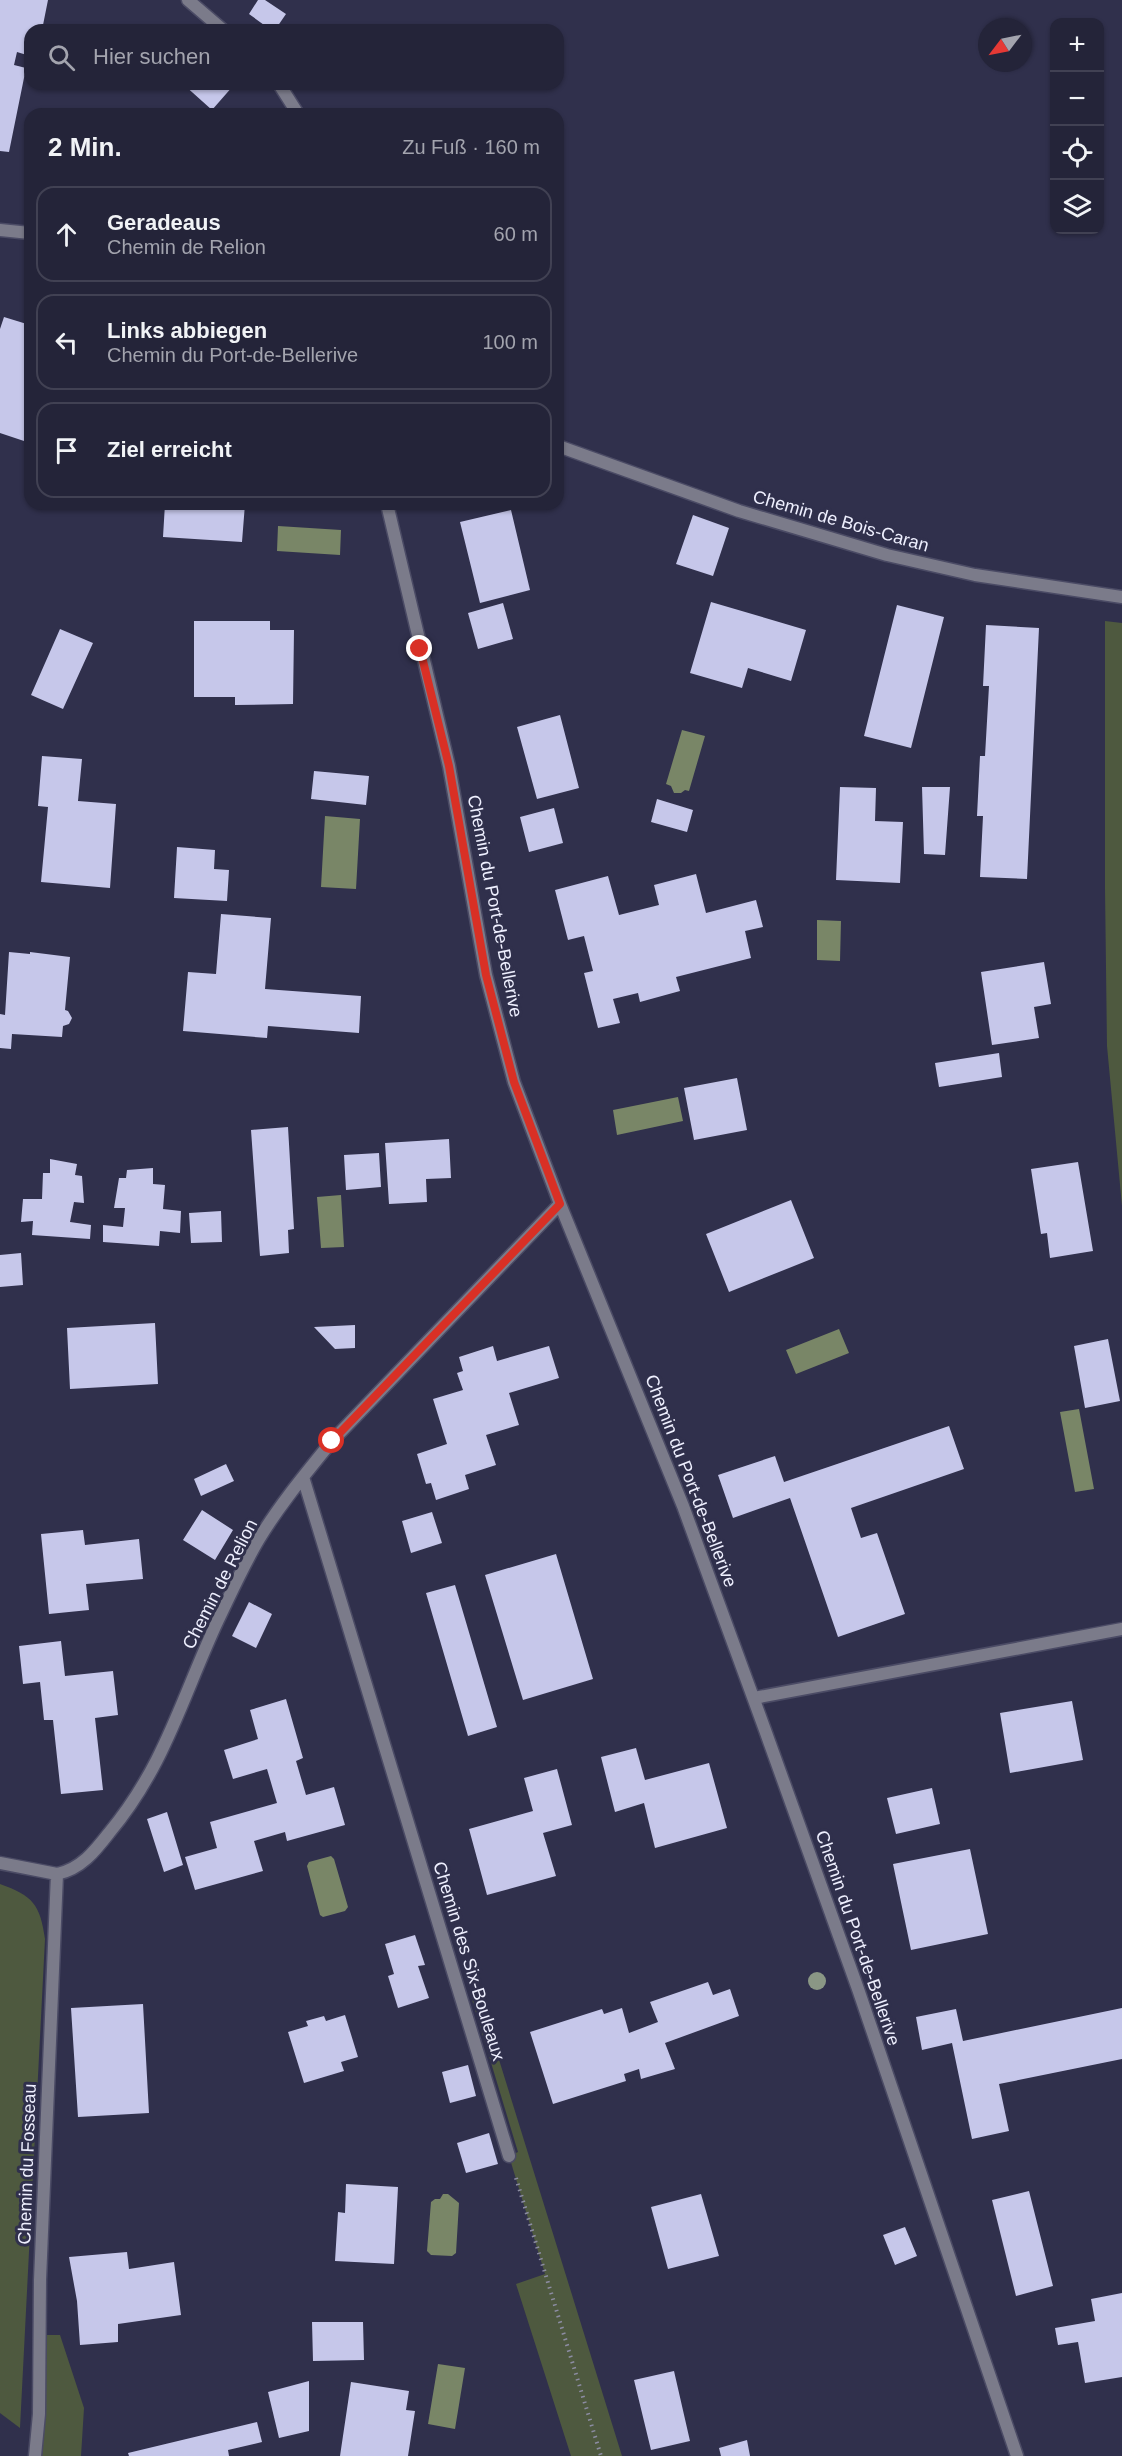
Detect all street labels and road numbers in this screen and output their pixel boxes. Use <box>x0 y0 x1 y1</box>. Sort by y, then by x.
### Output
street label: Chemin de Bois-Caran <box>751 486 931 556</box>
street label: Chemin du Port-de-Bellerive <box>464 793 526 1019</box>
street label: Chemin du Port-de-Bellerive <box>641 1372 741 1590</box>
street label: Chemin de Relion <box>179 1516 261 1652</box>
street label: Chemin du Port-de-Bellerive <box>812 1828 904 2048</box>
street label: Chemin des Six-Bouleaux <box>429 1859 509 2063</box>
street label: Chemin du Fosseau <box>14 2083 40 2245</box>

